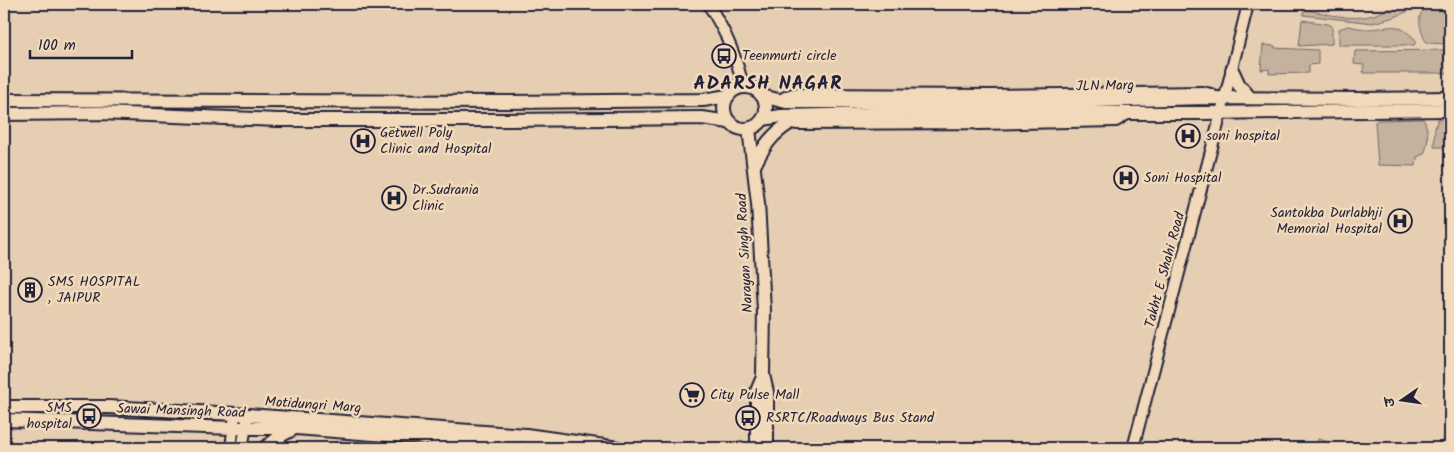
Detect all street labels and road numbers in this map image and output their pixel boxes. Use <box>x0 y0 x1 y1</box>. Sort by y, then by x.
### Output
street label: JLN Marg <box>1076 74 1134 98</box>
street label: Narayan Singh Road <box>731 192 759 313</box>
street label: Takht E Shahi Road <box>1139 209 1191 330</box>
street label: Motidungri Marg <box>264 391 362 419</box>
street label: Sawai Mansingh Road <box>116 398 247 424</box>

